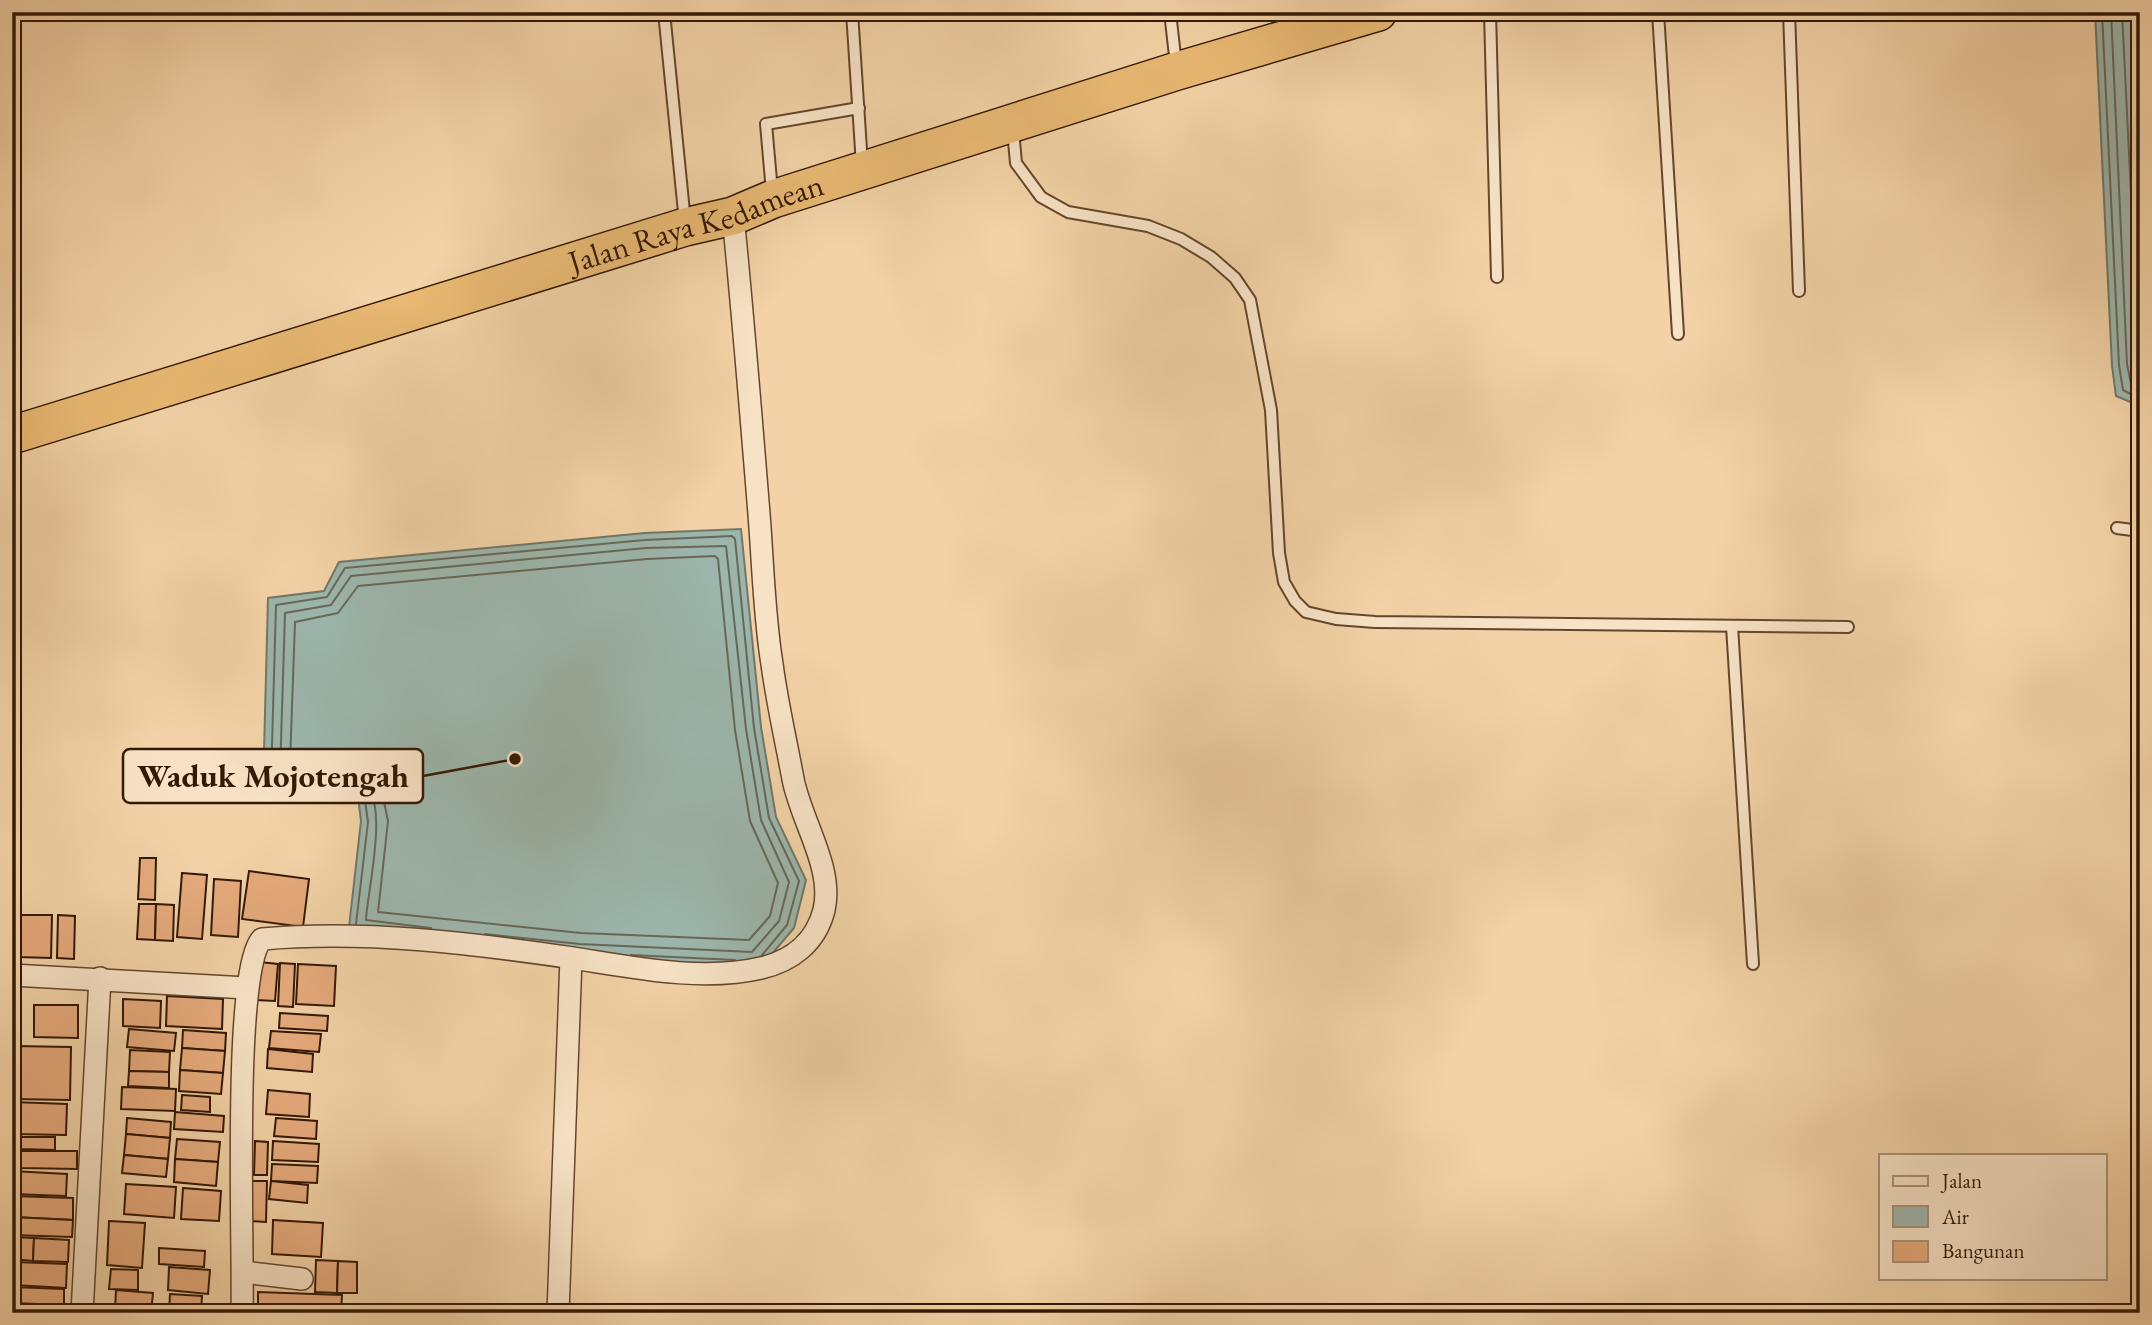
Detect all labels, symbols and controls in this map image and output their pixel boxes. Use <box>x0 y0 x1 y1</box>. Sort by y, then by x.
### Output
street label: Jalan Raya Kedamean <box>560 163 829 284</box>
callout: Waduk Mojotengah <box>123 749 423 803</box>
text: Waduk Mojotengah <box>137 754 409 797</box>
legend <box>1879 1154 2106 1280</box>
text: Jalan <box>1940 1167 1982 1194</box>
text: Air <box>1941 1203 1969 1230</box>
text: Bangunan <box>1942 1237 2025 1264</box>

